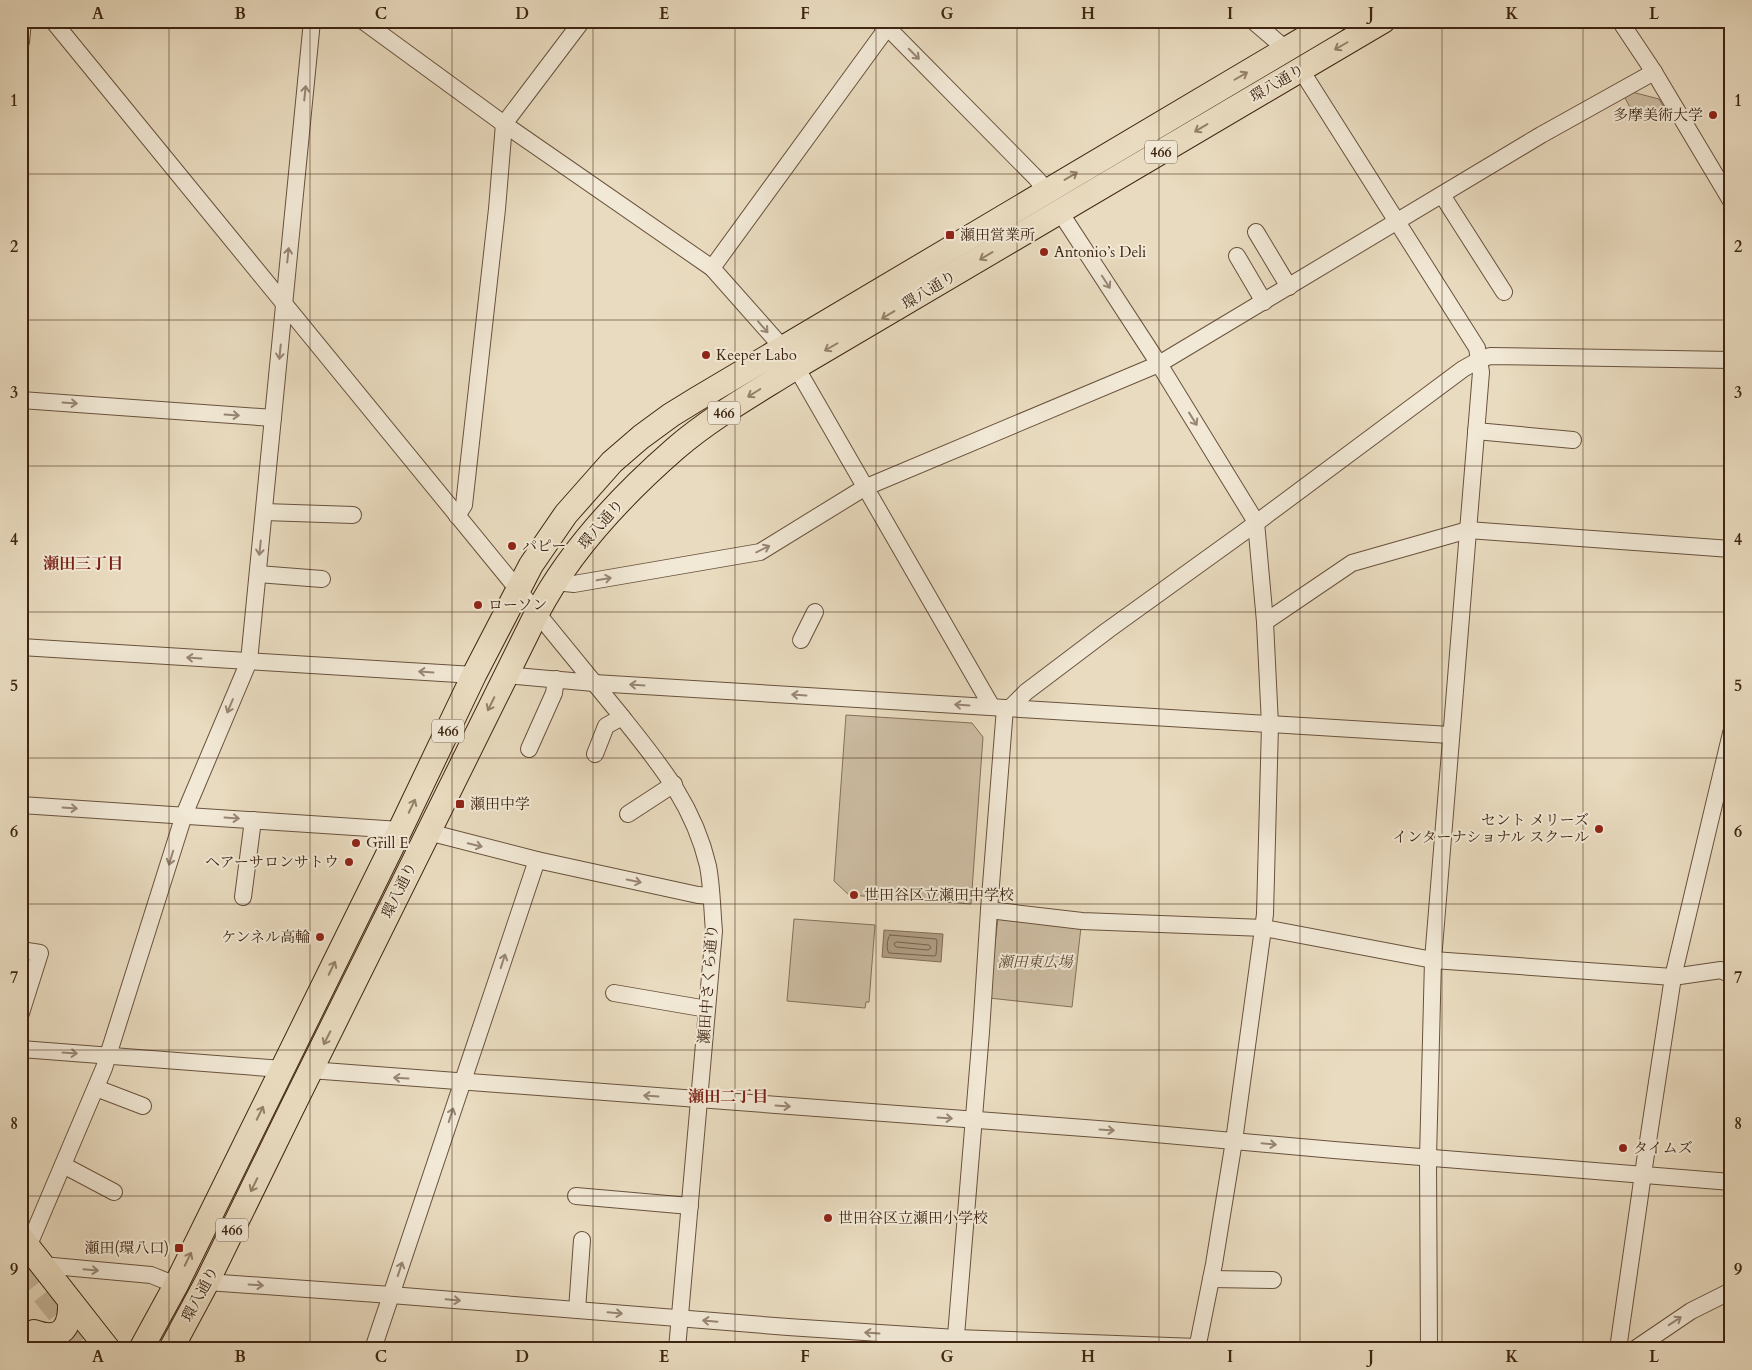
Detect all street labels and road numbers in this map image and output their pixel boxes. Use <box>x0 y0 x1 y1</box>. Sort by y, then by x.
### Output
street label: 環八通り <box>1246 59 1308 107</box>
road number: 466 <box>1145 140 1177 163</box>
street label: 環八通り <box>898 266 960 314</box>
road number: 466 <box>708 402 740 424</box>
street label: 環八通り <box>574 495 628 553</box>
road number: 466 <box>432 719 464 742</box>
street label: 環八通り <box>377 859 421 921</box>
street label: 瀬田中さくら通り <box>694 923 722 1045</box>
road number: 466 <box>216 1218 248 1242</box>
street label: 環八通り <box>177 1263 223 1325</box>

